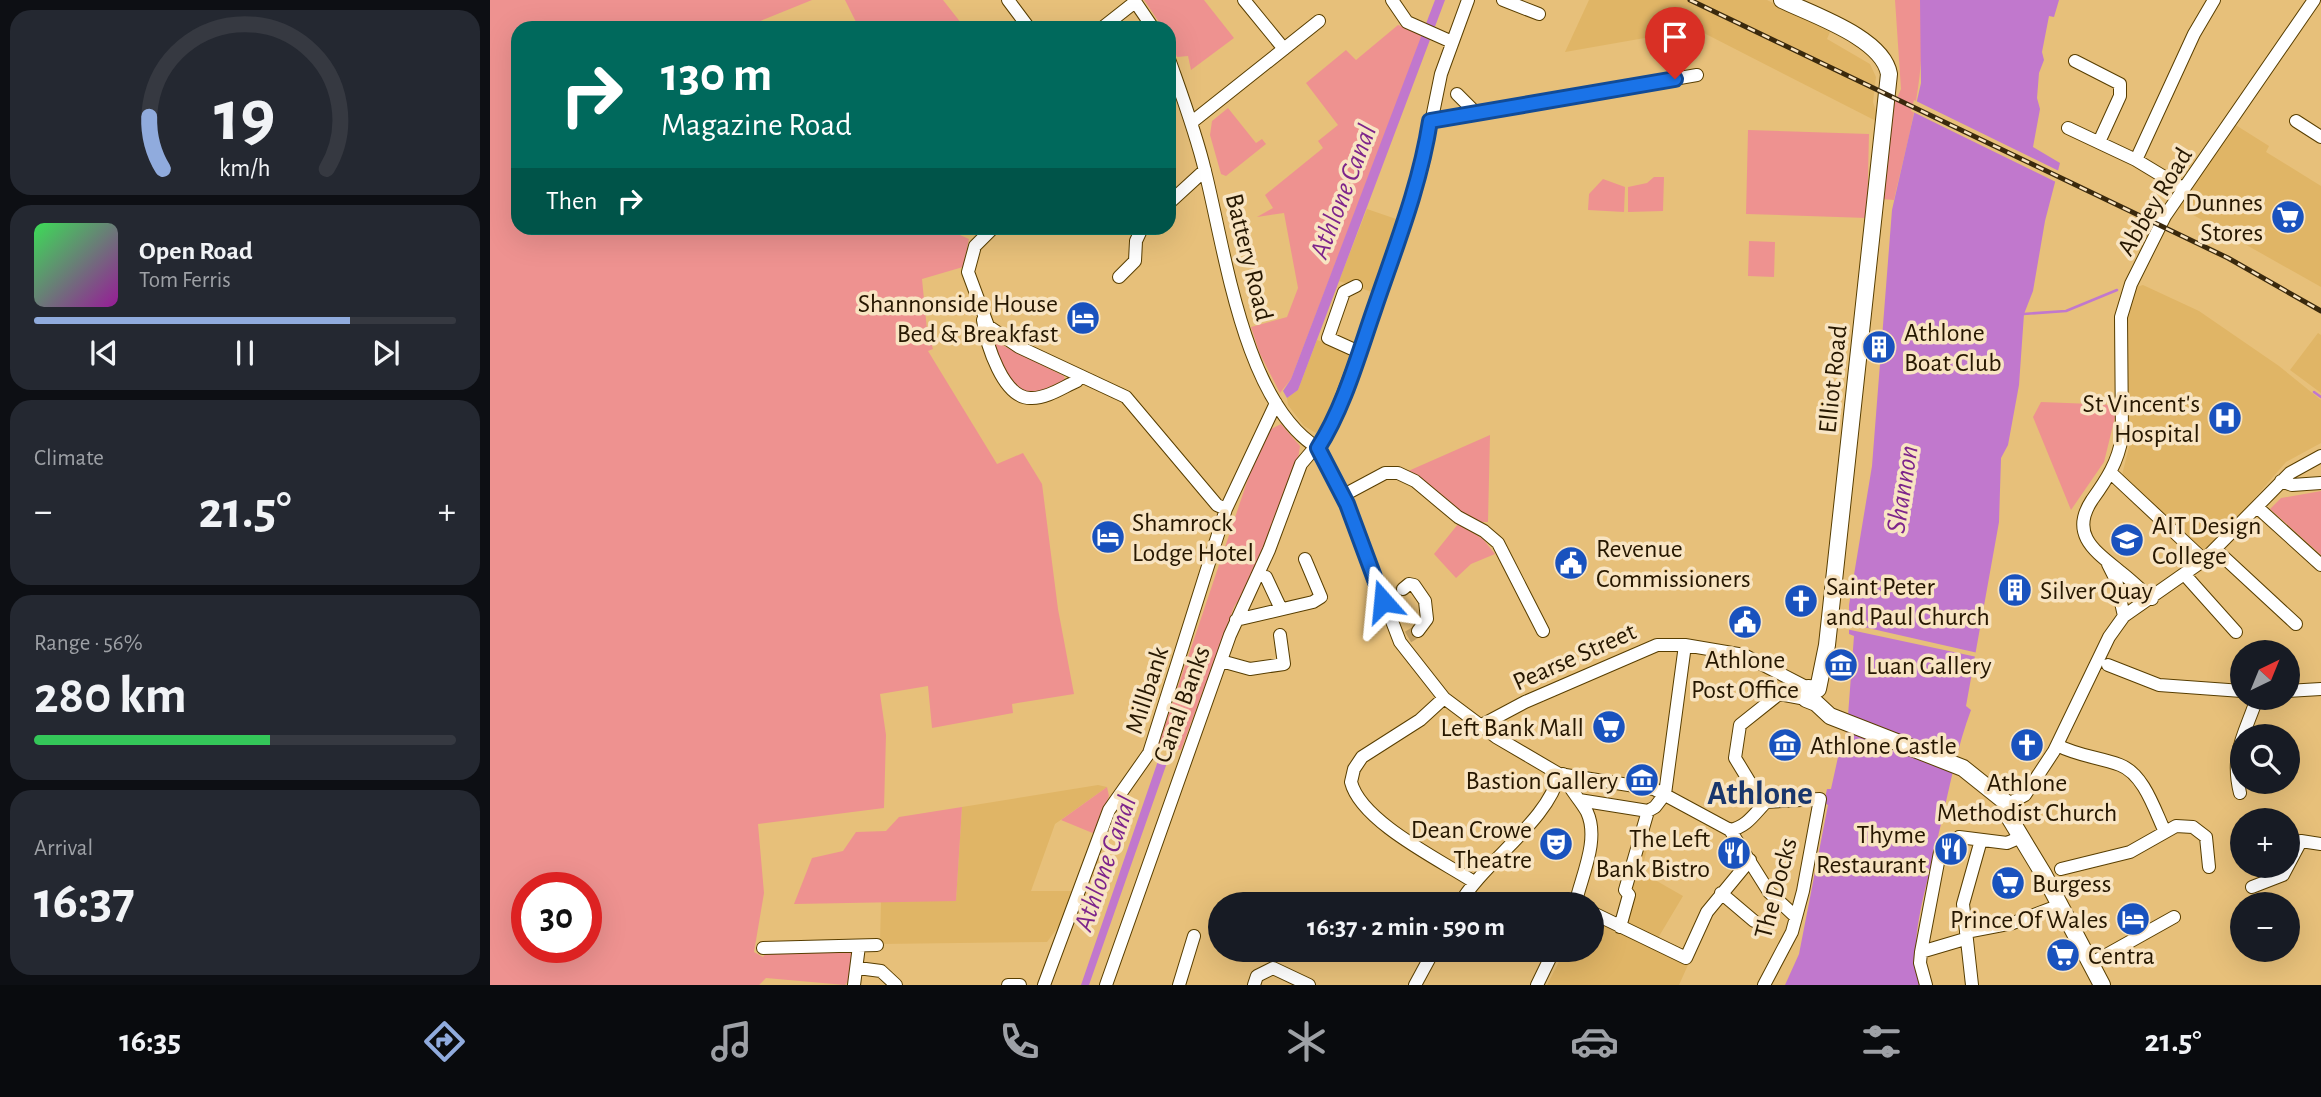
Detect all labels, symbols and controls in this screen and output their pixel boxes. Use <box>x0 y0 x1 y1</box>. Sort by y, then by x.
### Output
pin <box>1645 7 1705 79</box>
icon: arrive <box>1656 18 1694 56</box>
icon: right <box>546 49 637 140</box>
text: 130 m <box>661 51 772 100</box>
text: 19 <box>214 81 276 154</box>
text: Magazine Road <box>661 109 852 141</box>
water label: Athlone Canal <box>1305 121 1382 264</box>
street label: Abbey Road <box>2113 143 2197 260</box>
text: km/h <box>219 155 271 180</box>
icon: right <box>611 182 649 220</box>
text: Then <box>546 188 597 214</box>
place label: Dunnes Stores <box>2185 190 2263 246</box>
street label: Battery Road <box>1221 191 1277 323</box>
supermarket icon: Dunnes Stores <box>2269 198 2307 236</box>
text: Open Road <box>139 238 253 264</box>
text: Tom Ferris <box>139 269 231 292</box>
place label: Shannonside House Bed & Breakfast <box>858 291 1058 347</box>
hotel icon: Shannonside House Bed & Breakfast <box>1064 299 1102 337</box>
place label: Athlone Boat Club <box>1904 320 2002 376</box>
street label: Elliot Road <box>1814 324 1852 435</box>
building icon: Athlone Boat Club <box>1860 328 1898 366</box>
icon: previous <box>85 334 123 372</box>
icon: pause <box>226 334 264 372</box>
icon: next <box>367 334 405 372</box>
place label: St Vincent's Hospital <box>2083 391 2200 447</box>
hospital icon: St Vincent's Hospital <box>2206 399 2244 437</box>
water label: Shannon <box>1882 443 1924 535</box>
text: Climate <box>34 447 104 470</box>
text: 21.5° <box>199 485 291 537</box>
text: − <box>34 493 52 531</box>
text: + <box>438 493 456 531</box>
place label: Shamrock Lodge Hotel <box>1132 510 1254 566</box>
place label: AIT Design College <box>2152 513 2261 569</box>
hotel icon: Shamrock Lodge Hotel <box>1089 518 1127 556</box>
school or university icon: AIT Design College <box>2108 521 2146 559</box>
place label: Revenue Commissioners <box>1596 536 1751 592</box>
public building icon: Revenue Commissioners <box>1552 544 1590 582</box>
position arrow <box>1346 564 1420 638</box>
building icon: Silver Quay <box>1996 571 2034 609</box>
place label: Saint Peter and Paul Church <box>1826 574 1990 630</box>
place label: Silver Quay <box>2040 578 2153 604</box>
church icon: Saint Peter and Paul Church <box>1782 582 1820 620</box>
public building icon: Athlone Post Office <box>1726 603 1764 641</box>
street label: Pearse Street <box>1509 618 1640 696</box>
text: Range · 56% <box>34 632 143 655</box>
north arrow <box>2230 640 2300 710</box>
map controls <box>2230 640 2300 962</box>
street label: Millbank <box>1121 643 1173 737</box>
street label: Canal Banks <box>1149 643 1215 766</box>
museum icon: Luan Gallery <box>1822 646 1860 684</box>
place label: Athlone Post Office <box>1691 647 1799 703</box>
place label: Luan Gallery <box>1866 653 1992 679</box>
text: 280 km <box>34 670 187 722</box>
supermarket icon: Left Bank Mall <box>1590 708 1628 746</box>
place label: Left Bank Mall <box>1441 715 1584 741</box>
button: search <box>2230 724 2300 794</box>
museum icon: Athlone Castle <box>1766 726 1804 764</box>
church icon: Athlone Methodist Church <box>2008 726 2046 764</box>
place label: Athlone Castle <box>1810 733 1957 759</box>
museum icon: Bastion Gallery <box>1623 761 1661 799</box>
place label: Bastion Gallery <box>1466 768 1618 794</box>
place label: Athlone Methodist Church <box>1937 770 2117 826</box>
district label: Athlone <box>1707 778 1813 811</box>
water label: Athlone Canal <box>1069 792 1142 936</box>
button: + <box>2230 808 2300 878</box>
place label: Dean Crowe Theatre <box>1411 817 1532 873</box>
place label: Thyme Restaurant <box>1816 822 1926 878</box>
theatre icon: Dean Crowe Theatre <box>1537 825 1575 863</box>
place label: The Left Bank Bistro <box>1595 826 1710 882</box>
restaurant icon: Thyme Restaurant <box>1932 830 1970 868</box>
restaurant icon: The Left Bank Bistro <box>1715 834 1753 872</box>
street label: The Docks <box>1750 835 1802 942</box>
text: Arrival <box>34 837 93 860</box>
supermarket icon: Burgess <box>1989 864 2027 902</box>
place label: Burgess <box>2032 871 2111 897</box>
speed limit sign: 30 <box>511 872 602 963</box>
text: 16:37 <box>34 875 135 927</box>
button: − <box>2230 892 2300 962</box>
hotel icon: Prince Of Wales <box>2114 900 2152 938</box>
place label: Prince Of Wales <box>1950 907 2108 933</box>
text: 16:37 · 2 min · 590 m <box>1307 914 1505 940</box>
supermarket icon: Centra <box>2044 936 2082 974</box>
place label: Centra <box>2088 943 2155 969</box>
icon: directions <box>420 1017 469 1066</box>
icon: music <box>707 1017 756 1066</box>
icon: phone <box>995 1017 1044 1066</box>
icon: climate <box>1282 1017 1331 1066</box>
icon: car <box>1570 1017 1619 1066</box>
icon: filters <box>1857 1017 1906 1066</box>
text: 16:35 <box>119 1025 181 1057</box>
text: 21.5° <box>2145 1025 2202 1057</box>

